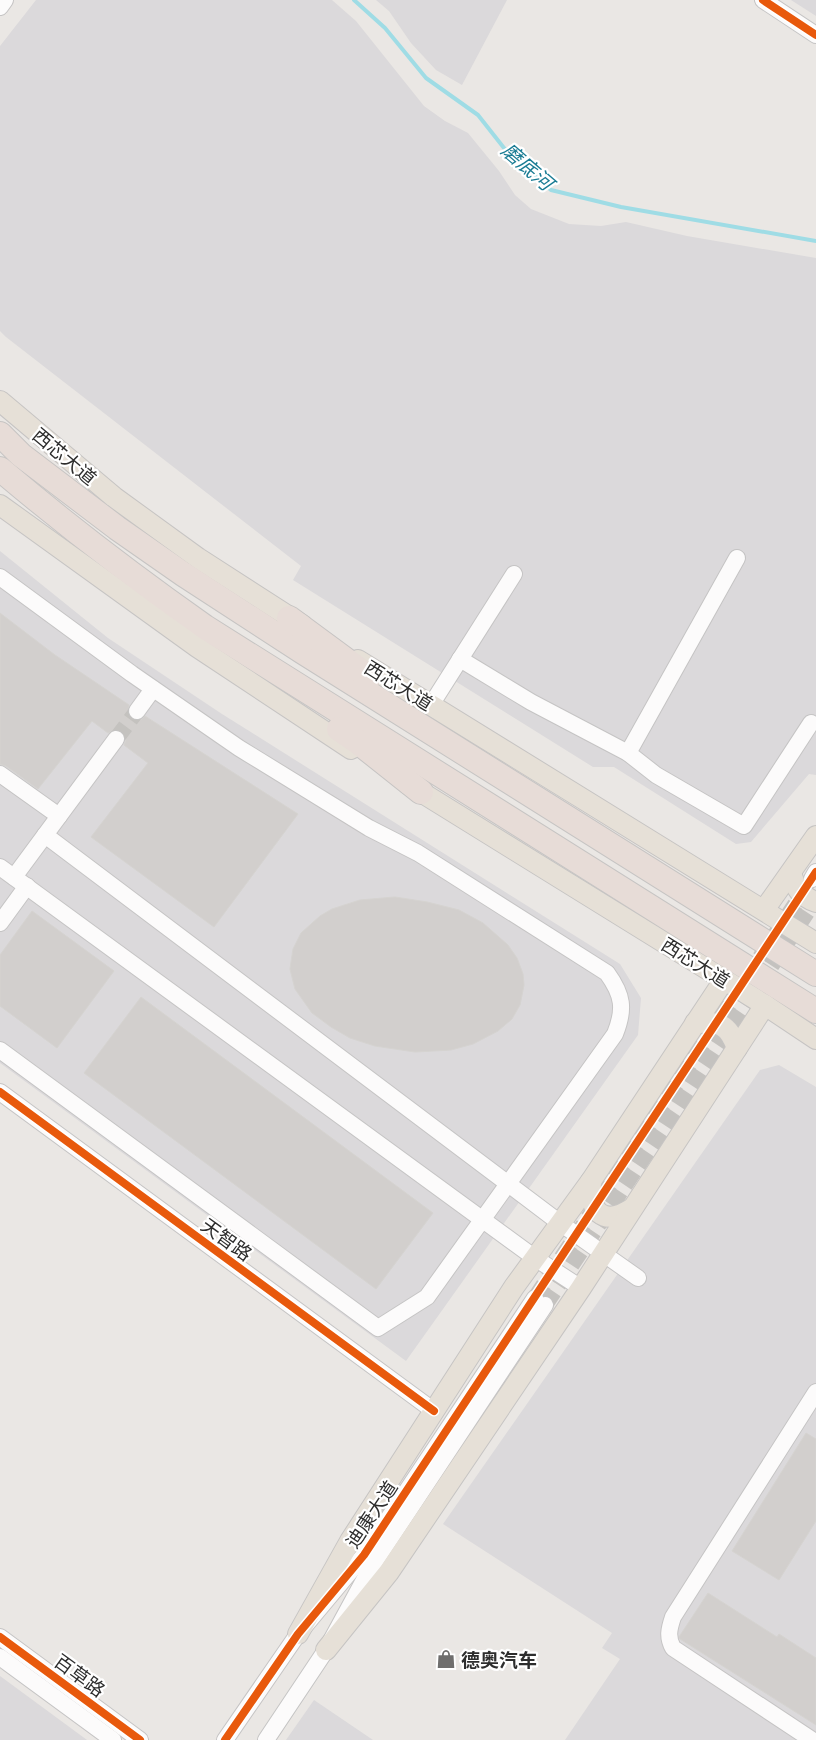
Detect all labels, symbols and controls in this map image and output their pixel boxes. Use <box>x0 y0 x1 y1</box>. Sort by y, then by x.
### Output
water label: 磨底河 <box>497 137 562 197</box>
street label: 西芯大道 <box>28 423 102 489</box>
street label: 西芯大道 <box>361 655 437 715</box>
street label: 西芯大道 <box>658 932 734 992</box>
street label: 天智路 <box>197 1213 257 1265</box>
street label: 迪康大道 <box>340 1476 402 1552</box>
shop icon: 德奥汽车 <box>435 1648 457 1670</box>
place label: 德奥汽车 <box>461 1648 537 1671</box>
street label: 百草路 <box>50 1649 110 1701</box>

